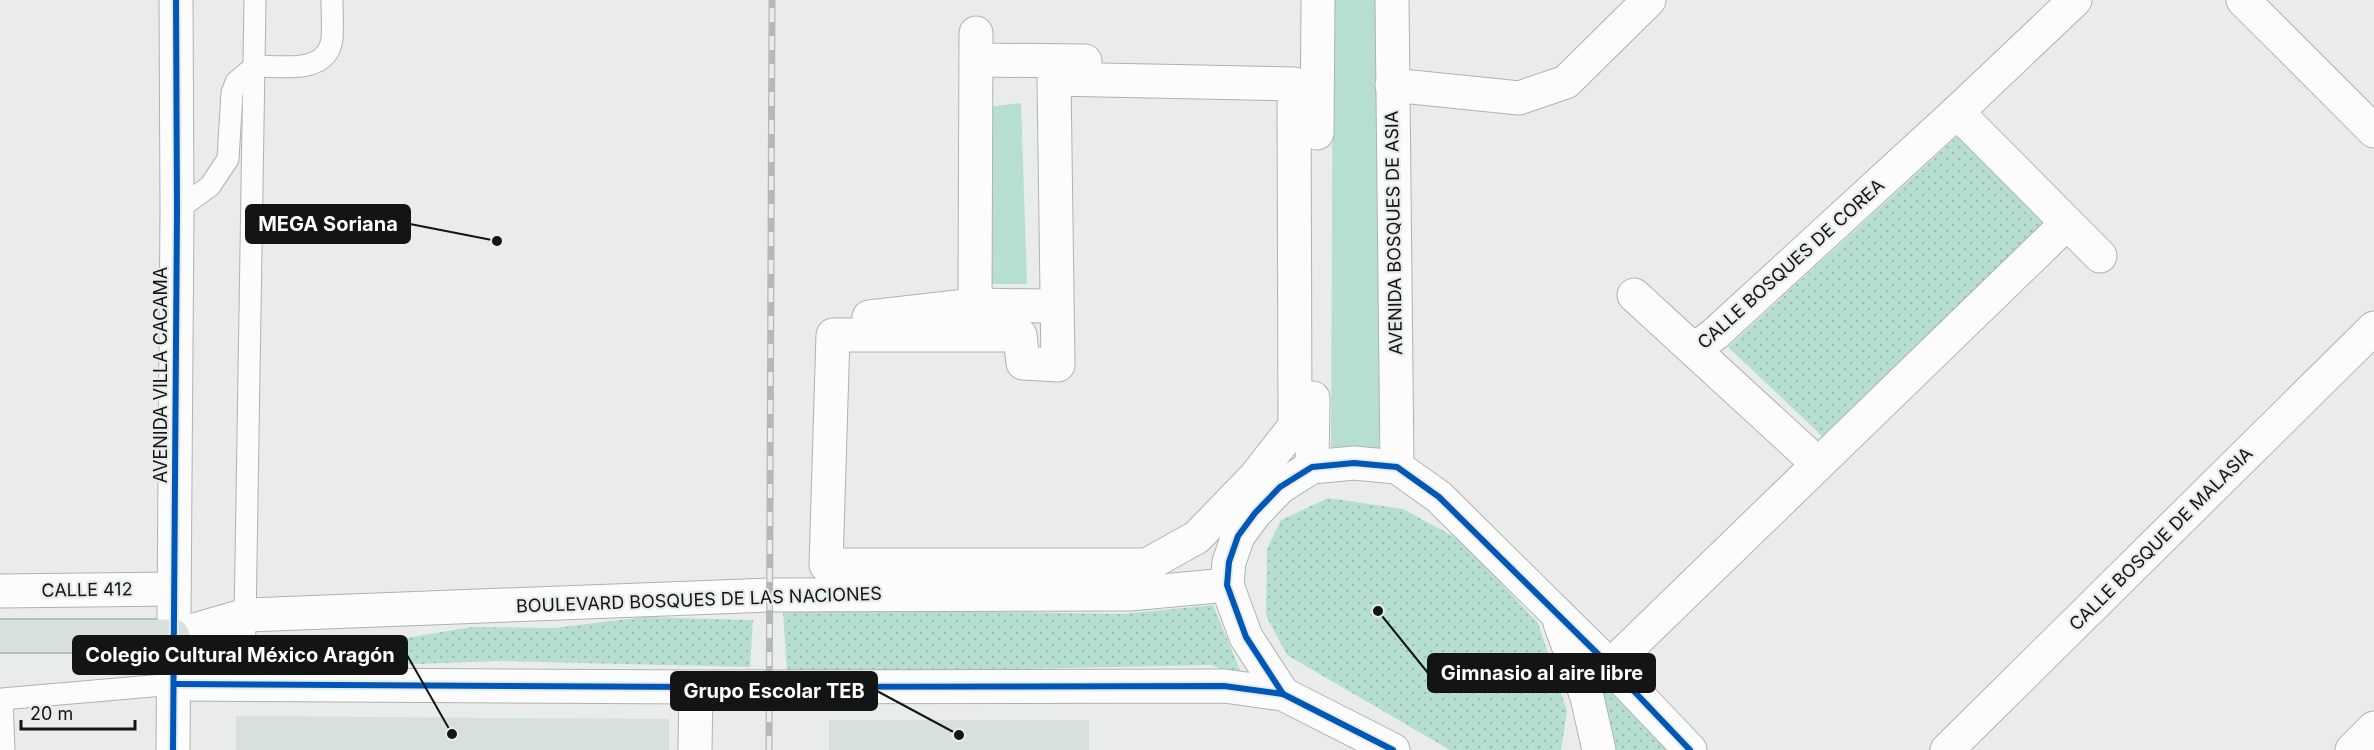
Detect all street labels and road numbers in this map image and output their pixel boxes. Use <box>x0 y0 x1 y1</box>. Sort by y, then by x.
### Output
street label: AVENIDA BOSQUES DE ASIA <box>1381 111 1406 355</box>
street label: CALLE BOSQUES DE COREA <box>1693 174 1888 353</box>
street label: AVENIDA VILLA CACAMA <box>150 267 171 483</box>
street label: CALLE BOSQUE DE MALASIA <box>2065 443 2257 635</box>
street label: CALLE 412 <box>41 578 133 601</box>
street label: BOULEVARD BOSQUES DE LAS NACIONES <box>516 583 882 616</box>

